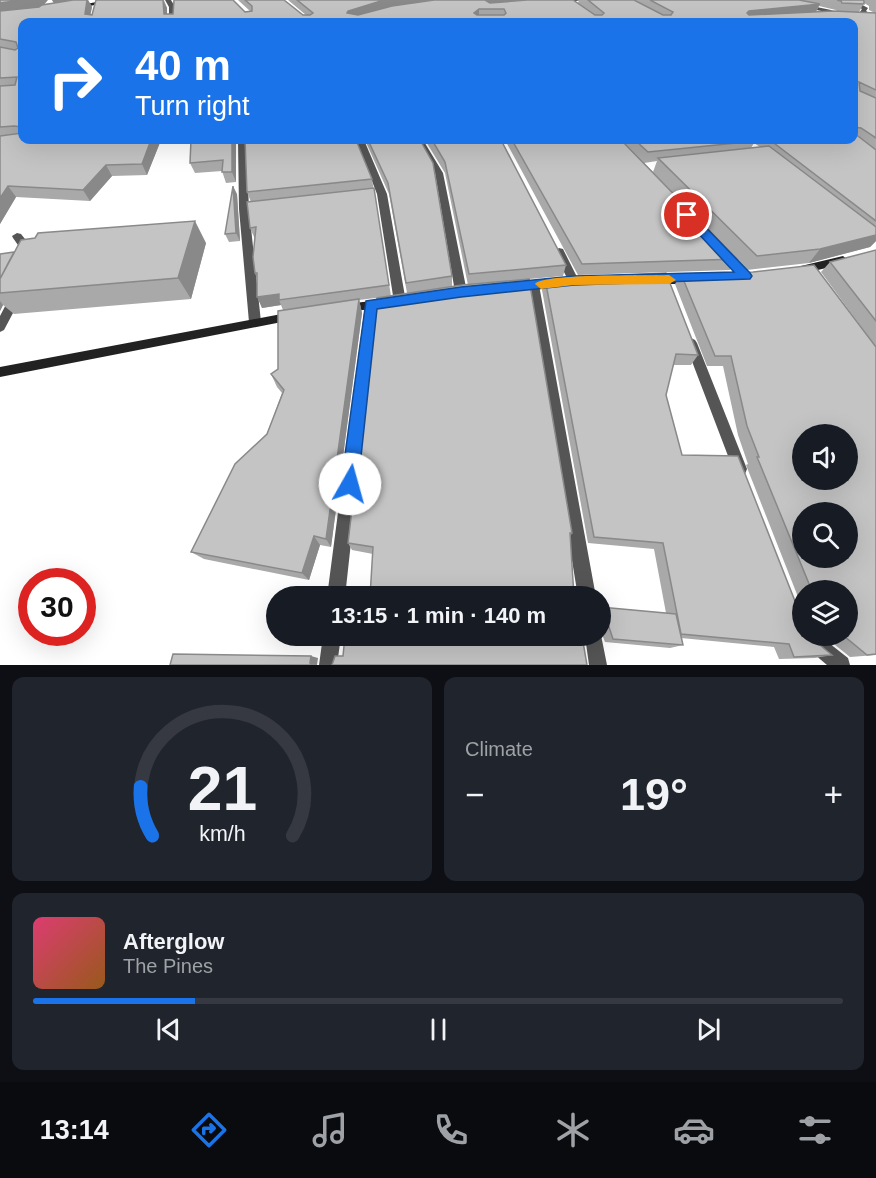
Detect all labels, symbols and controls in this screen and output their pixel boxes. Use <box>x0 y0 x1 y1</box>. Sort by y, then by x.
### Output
icon: right <box>36 42 114 120</box>
text: 40 m <box>135 42 231 89</box>
text: Turn right <box>135 91 250 121</box>
pin <box>661 189 712 240</box>
icon: arrive <box>670 198 703 231</box>
map controls <box>792 424 858 646</box>
button: sound <box>792 424 858 490</box>
position arrow <box>318 452 382 516</box>
button: search <box>792 502 858 568</box>
speed limit sign: 30 <box>18 568 96 646</box>
button: layers <box>792 580 858 646</box>
text: 13:15 · 1 min · 140 m <box>331 603 546 628</box>
text: Climate <box>465 738 533 760</box>
text: 21 <box>187 754 257 823</box>
text: 19° <box>620 769 688 820</box>
text: − <box>465 776 484 813</box>
text: + <box>824 776 843 813</box>
text: km/h <box>199 822 245 846</box>
text: Afterglow <box>123 929 224 954</box>
text: The Pines <box>123 955 213 977</box>
icon: previous <box>152 1013 185 1046</box>
icon: pause <box>422 1013 455 1046</box>
icon: next <box>692 1013 725 1046</box>
icon: directions <box>188 1109 230 1151</box>
icon: music <box>309 1109 351 1151</box>
icon: phone <box>430 1109 472 1151</box>
icon: climate <box>552 1109 594 1151</box>
icon: car <box>673 1109 715 1151</box>
icon: filters <box>794 1109 836 1151</box>
text: 13:14 <box>40 1115 109 1145</box>

